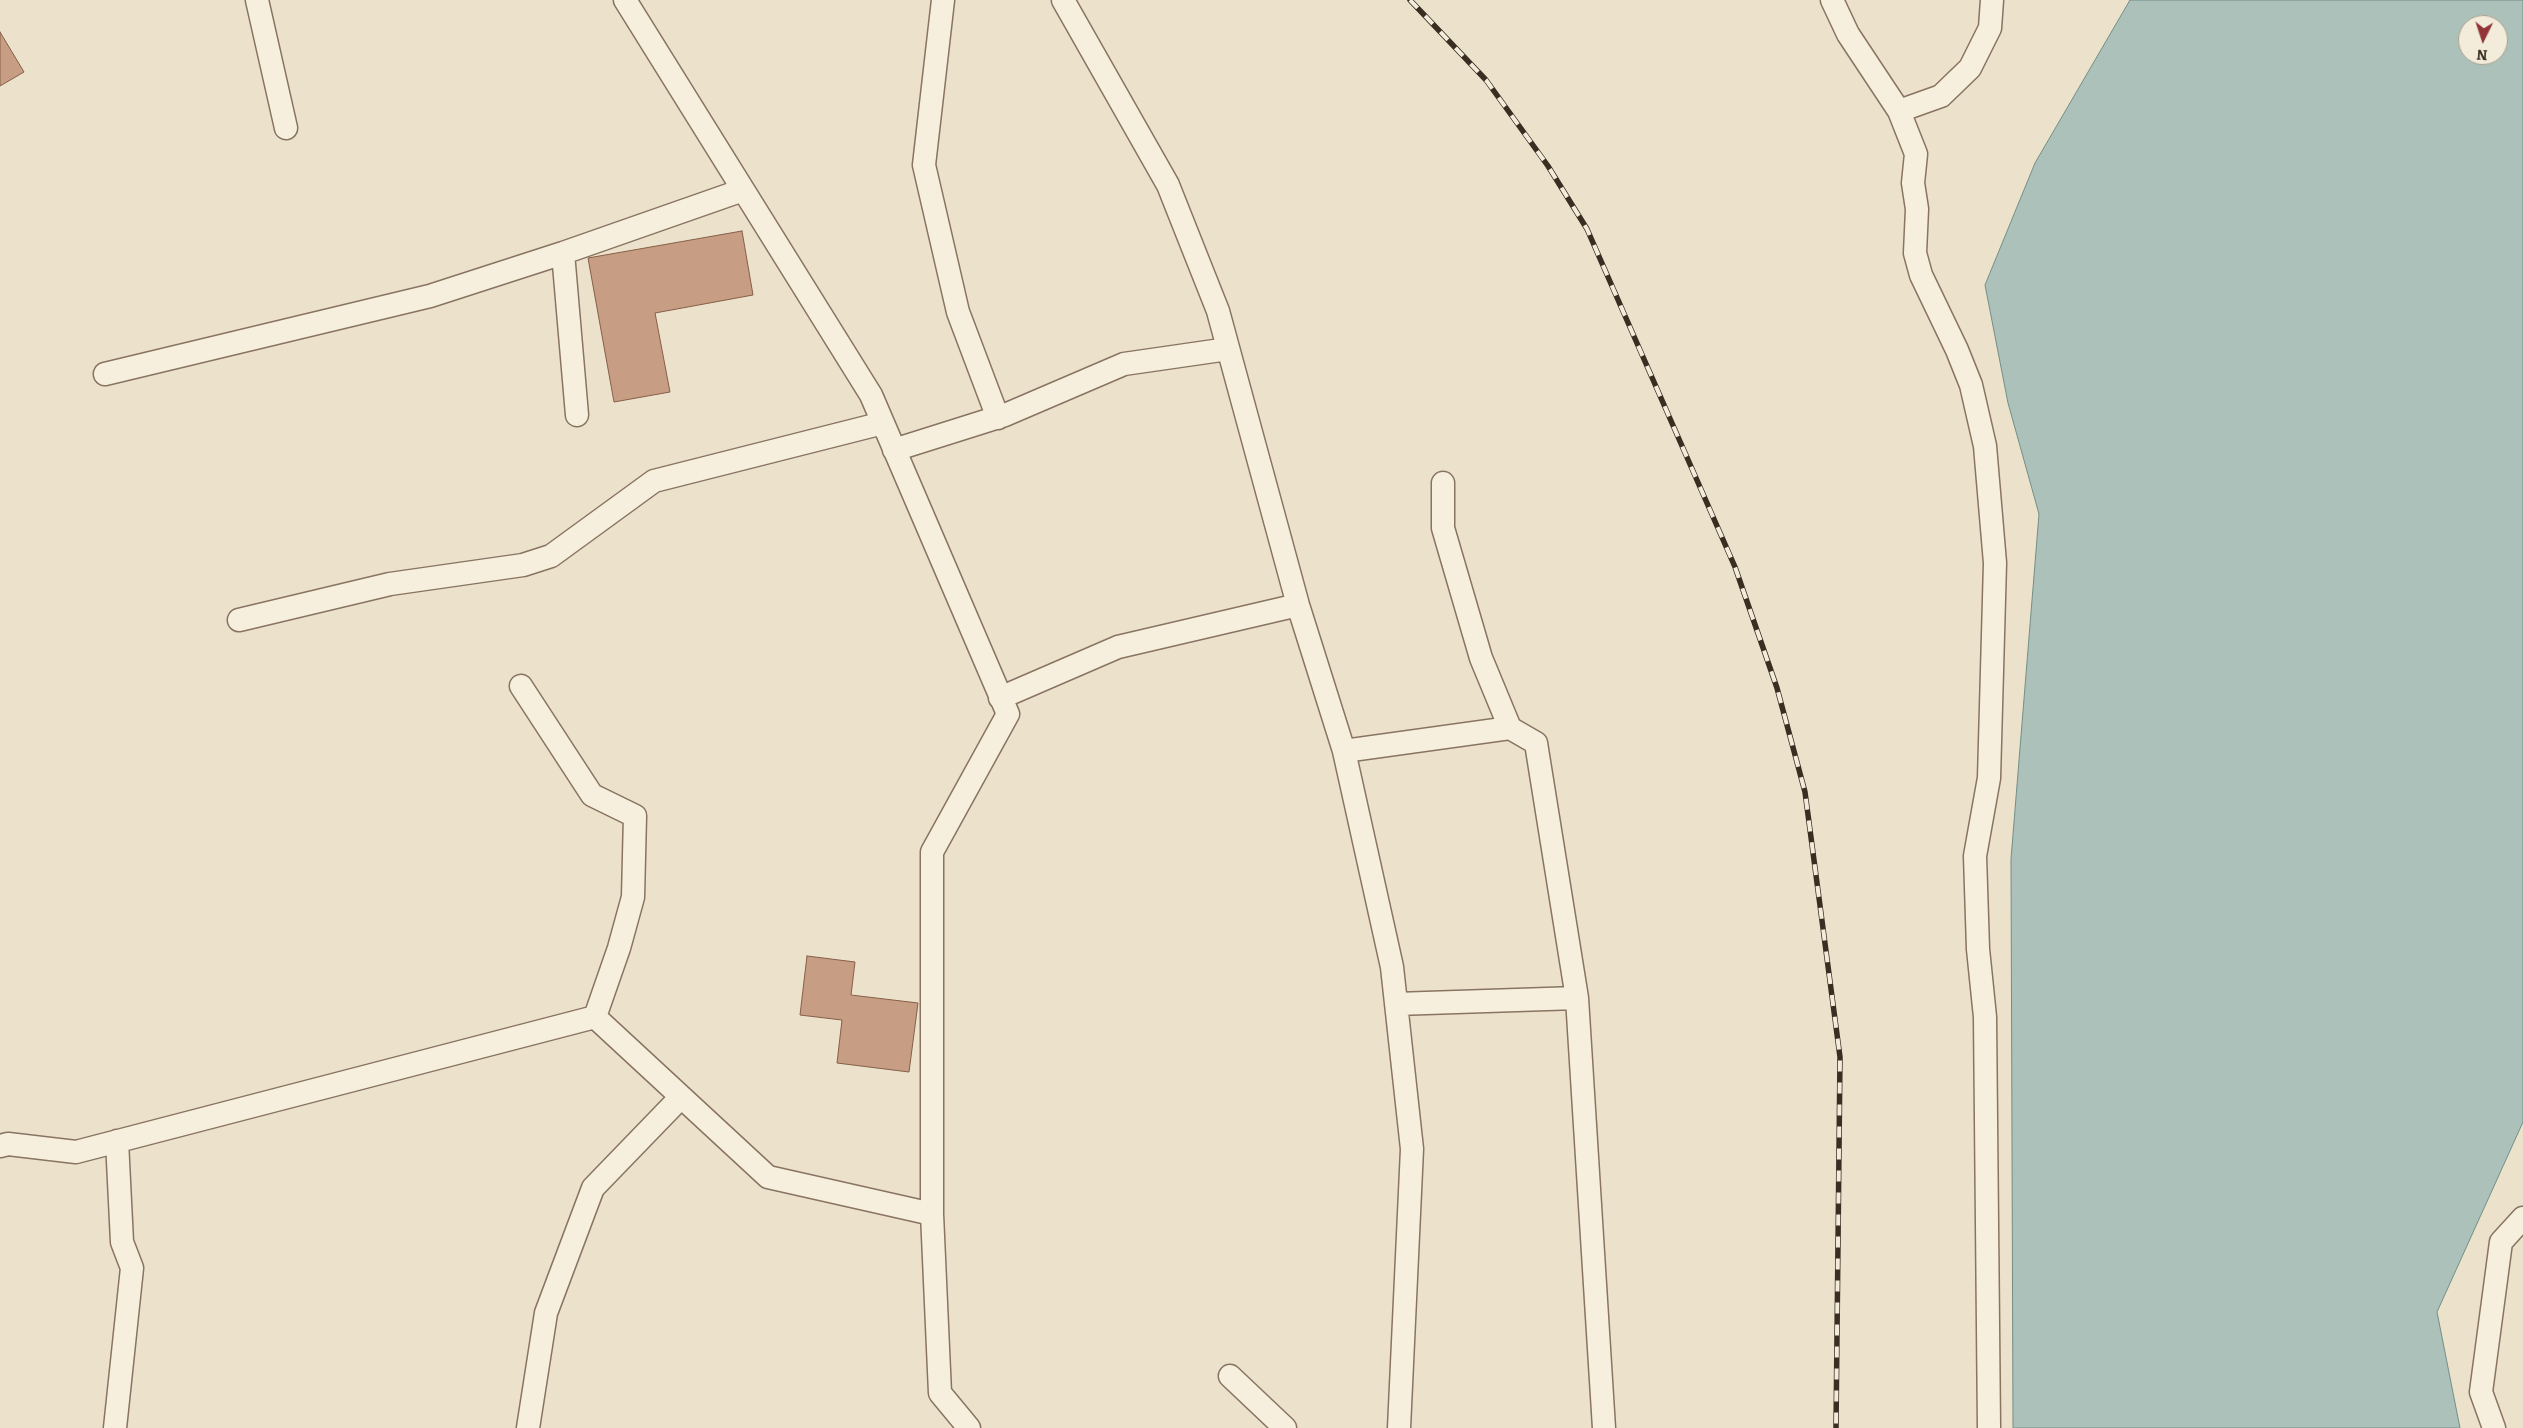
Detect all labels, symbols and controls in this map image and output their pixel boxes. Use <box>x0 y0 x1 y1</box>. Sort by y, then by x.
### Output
north arrow <box>2458 15 2508 65</box>
text: N <box>2476 46 2488 63</box>

